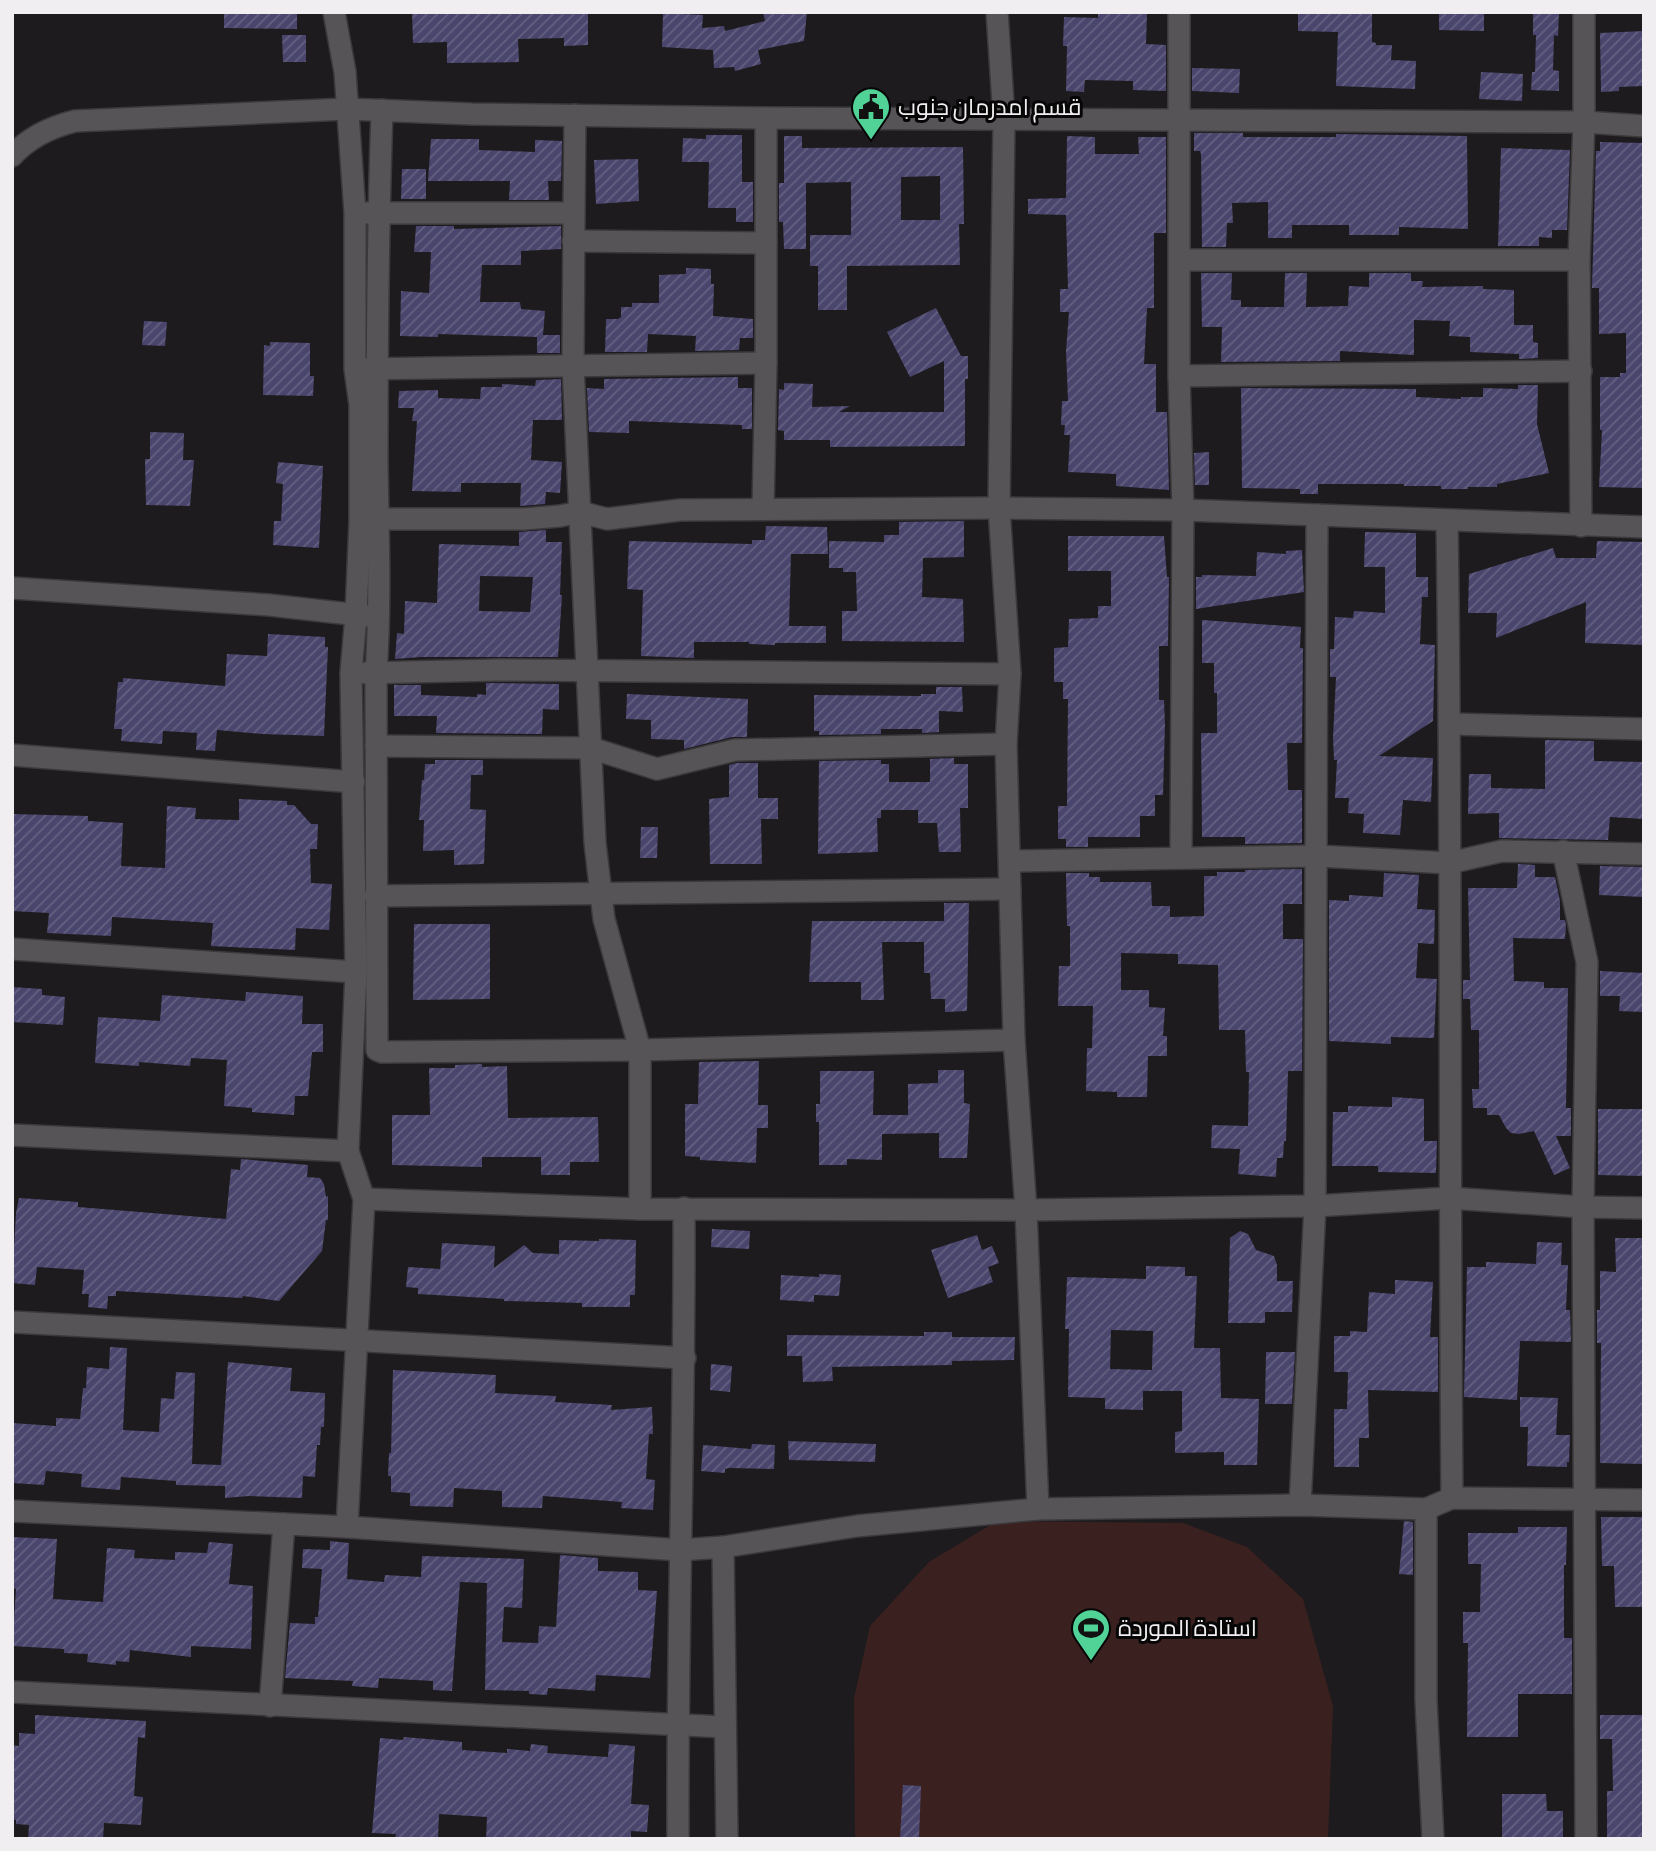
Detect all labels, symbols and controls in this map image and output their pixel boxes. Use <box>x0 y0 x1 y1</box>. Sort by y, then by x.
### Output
public building icon: قسم امدرمان جنوب <box>850 86 892 141</box>
place label: قسم امدرمان جنوب <box>898 94 1081 123</box>
sports icon: استادة الموردة <box>1070 1607 1112 1662</box>
place label: استادة الموردة <box>1118 1615 1257 1643</box>

